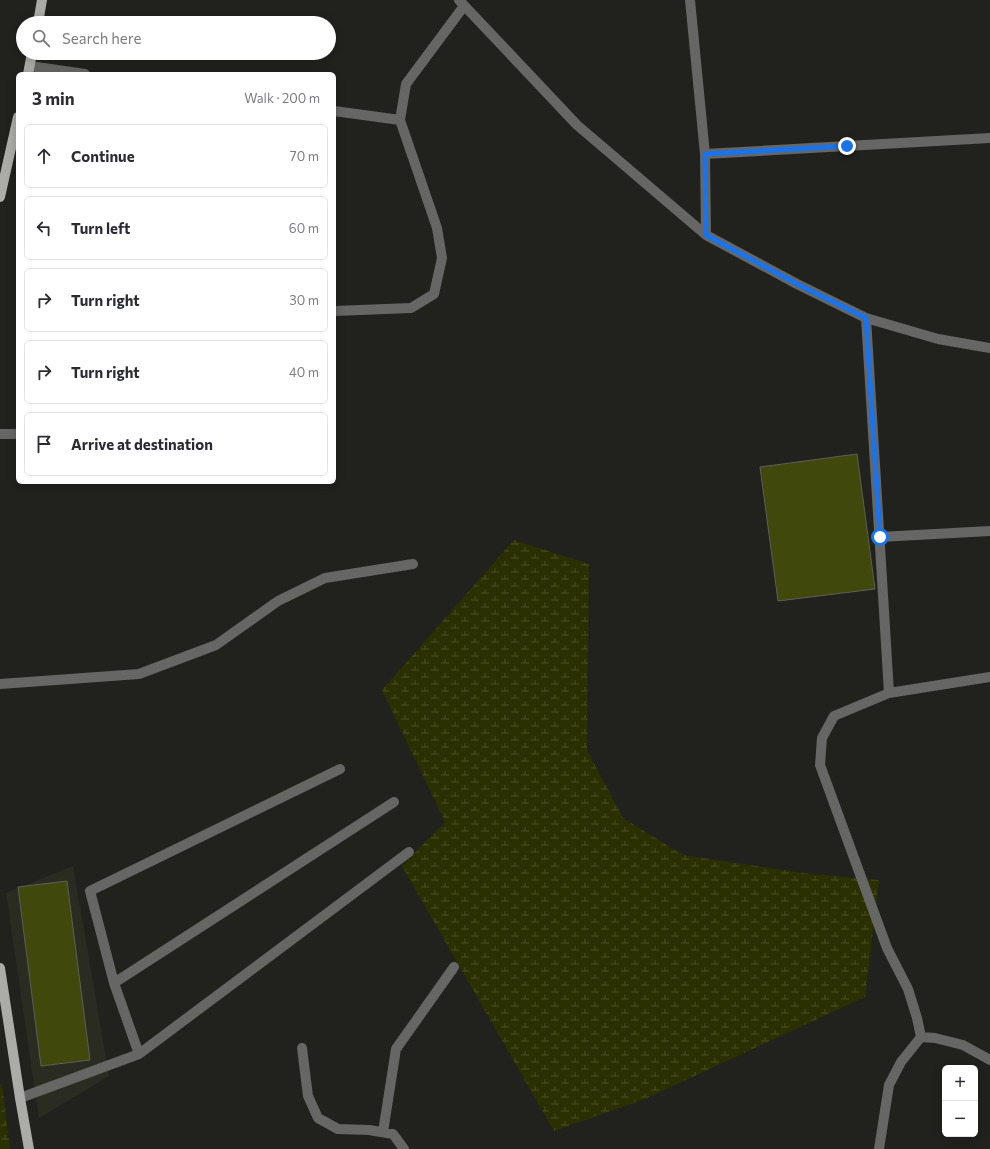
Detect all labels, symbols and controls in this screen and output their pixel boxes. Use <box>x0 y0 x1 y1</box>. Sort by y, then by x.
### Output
search box <box>16 16 336 60</box>
icon: search <box>30 27 52 49</box>
text: Search here <box>62 29 141 47</box>
text: 3 min <box>32 88 75 109</box>
text: Walk · 200 m <box>244 90 320 106</box>
route end <box>838 137 856 155</box>
icon: ahead <box>33 145 55 167</box>
text: Continue <box>71 147 135 165</box>
text: 70 m <box>290 148 319 164</box>
icon: left <box>33 217 55 239</box>
text: Turn left <box>71 219 130 237</box>
text: 60 m <box>289 220 319 236</box>
icon: right <box>33 289 55 311</box>
text: Turn right <box>71 291 140 309</box>
text: 30 m <box>289 292 319 308</box>
icon: right <box>33 361 55 383</box>
text: Turn right <box>71 363 140 381</box>
text: 40 m <box>289 364 319 380</box>
icon: arrive <box>33 433 55 455</box>
text: Arrive at destination <box>71 435 213 453</box>
route start <box>871 528 889 546</box>
map controls <box>942 1065 978 1137</box>
button: + <box>942 1065 978 1101</box>
button: − <box>942 1101 978 1137</box>

